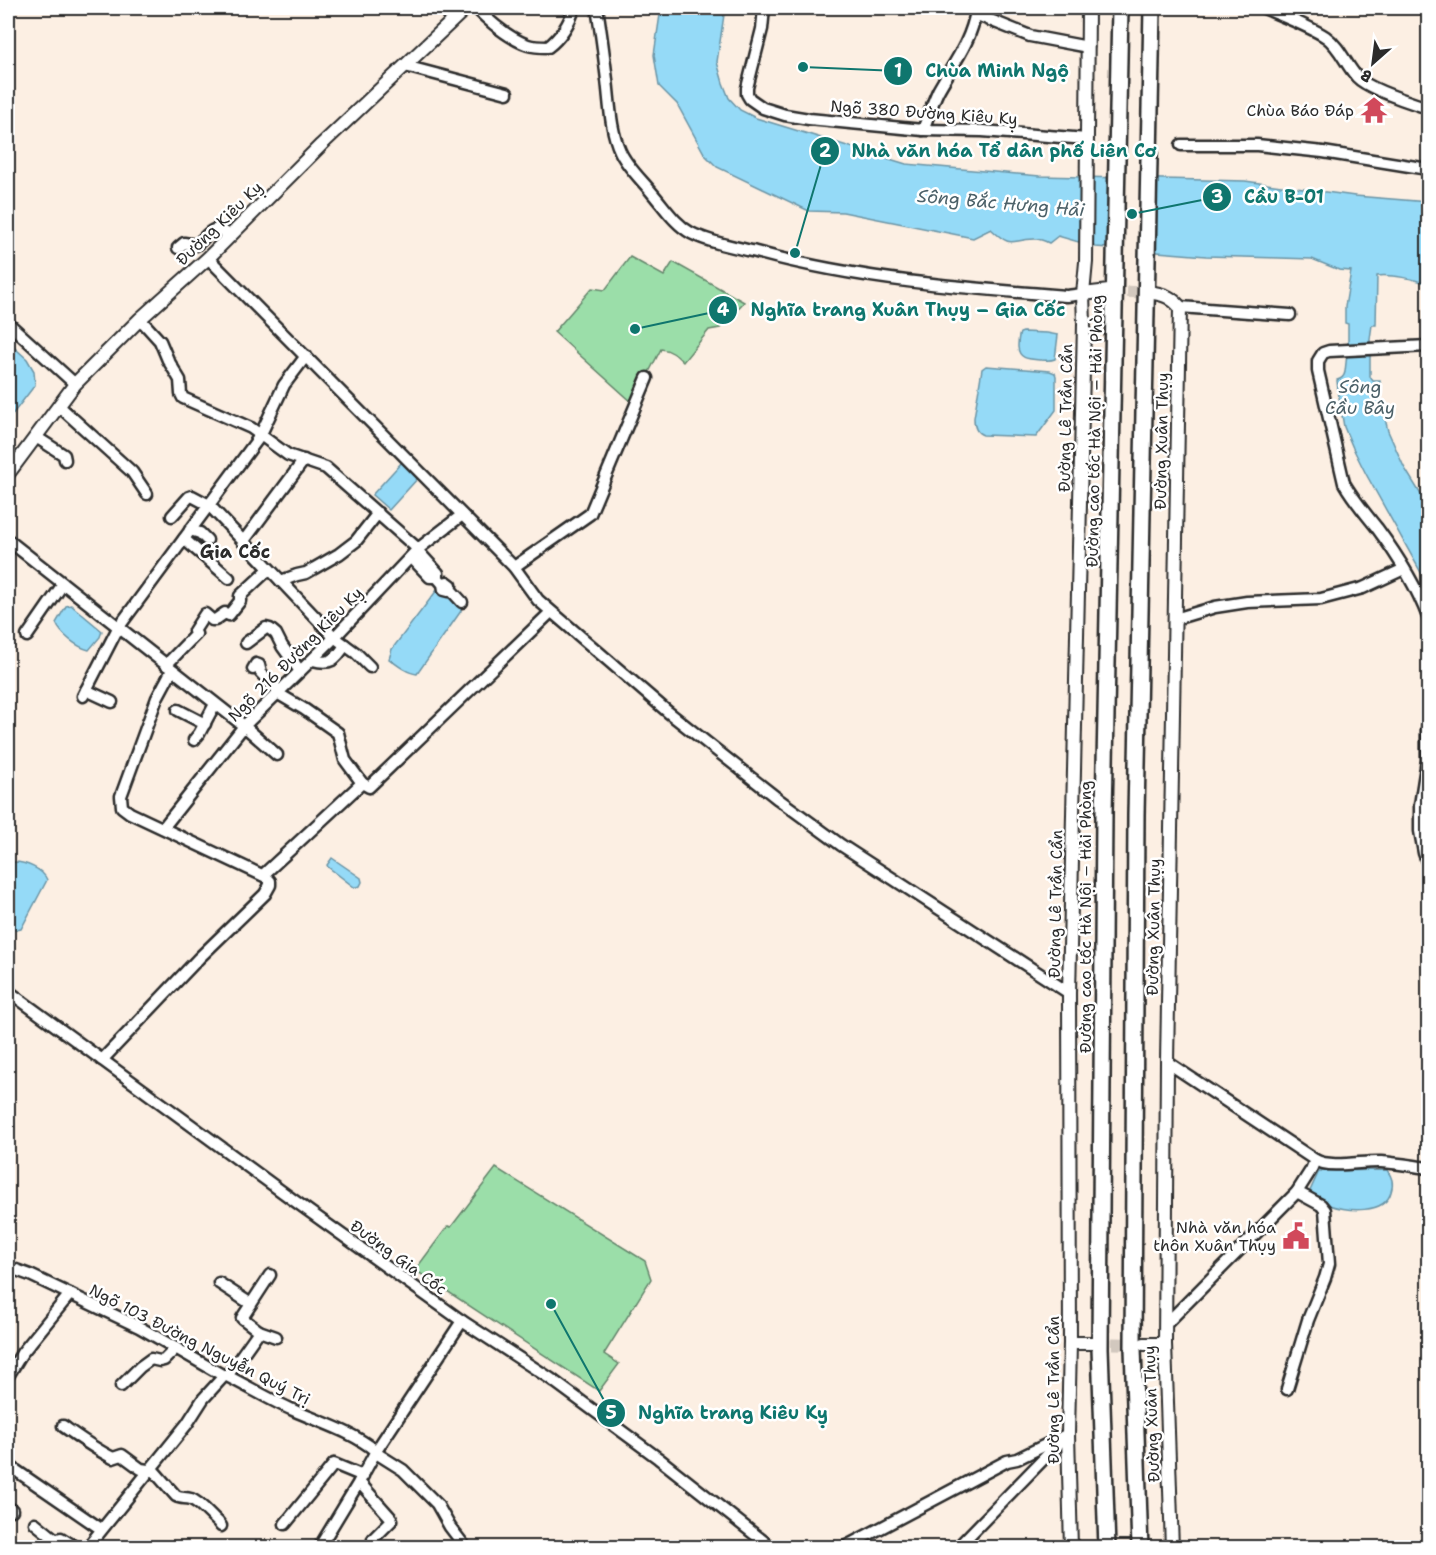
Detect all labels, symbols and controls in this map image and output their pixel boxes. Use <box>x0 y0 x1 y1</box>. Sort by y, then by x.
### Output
north arrow <box>1343 33 1403 93</box>
callout: Chùa Minh Ngộ <box>883 53 1081 89</box>
text: 1 <box>894 59 902 83</box>
text: Chùa Minh Ngộ <box>925 59 1069 83</box>
text: B <box>1357 64 1376 87</box>
street label: Ngõ 380 Đường Kiêu Kỵ <box>829 95 1018 133</box>
temple icon: Chùa Báo Đáp <box>1359 95 1389 125</box>
place label: Chùa Báo Đáp <box>1247 100 1354 121</box>
callout: Nhà văn hóa Tổ dân phố Liên Cơ <box>810 133 1169 169</box>
text: 2 <box>819 139 832 163</box>
text: Nhà văn hóa Tổ dân phố Liên Cơ <box>852 139 1157 163</box>
street label: Đường Kiêu Kỵ <box>172 177 269 272</box>
callout: Cầu B-01 <box>1202 179 1336 215</box>
water label: Sông Bắc Hưng Hải <box>916 184 1087 222</box>
text: 3 <box>1211 185 1223 209</box>
text: Cầu B-01 <box>1244 185 1324 209</box>
callout: Nghĩa trang Xuân Thụy – Gia Cốc <box>708 292 1077 328</box>
street label: Đường cao tốc Hà Nội – Hải Phòng <box>1082 294 1107 567</box>
text: 4 <box>717 298 730 322</box>
text: Nghĩa trang Xuân Thụy – Gia Cốc <box>750 298 1066 322</box>
street label: Đường Lê Trần Cẩn <box>1054 344 1077 492</box>
street label: Đường Xuân Thụy <box>1150 372 1173 510</box>
water label: Sông Cầu Bây <box>1325 375 1395 420</box>
district label: Gia Cốc <box>200 540 270 564</box>
street label: Ngõ 216 Đường Kiêu Kỵ <box>223 582 369 728</box>
street label: Đường cao tốc Hà Nội – Hải Phòng <box>1075 781 1096 1053</box>
street label: Đường Lê Trần Cẩn <box>1044 830 1067 978</box>
street label: Đường Xuân Thụy <box>1142 858 1165 996</box>
street label: Đường Gia Cốc <box>346 1215 451 1300</box>
place label: Nhà văn hóa thôn Xuân Thụy <box>1153 1217 1276 1256</box>
public building icon: Nhà văn hóa thôn Xuân Thụy <box>1281 1221 1311 1251</box>
street label: Ngõ 103 Đường Nguyễn Quý Trị <box>86 1279 314 1410</box>
street label: Đường Lê Trần Cẩn <box>1043 1316 1064 1464</box>
street label: Đường Xuân Thụy <box>1139 1345 1164 1483</box>
callout: Nghĩa trang Kiêu Kỵ <box>596 1395 840 1431</box>
text: 5 <box>605 1401 617 1425</box>
text: Nghĩa trang Kiêu Kỵ <box>638 1401 828 1429</box>

